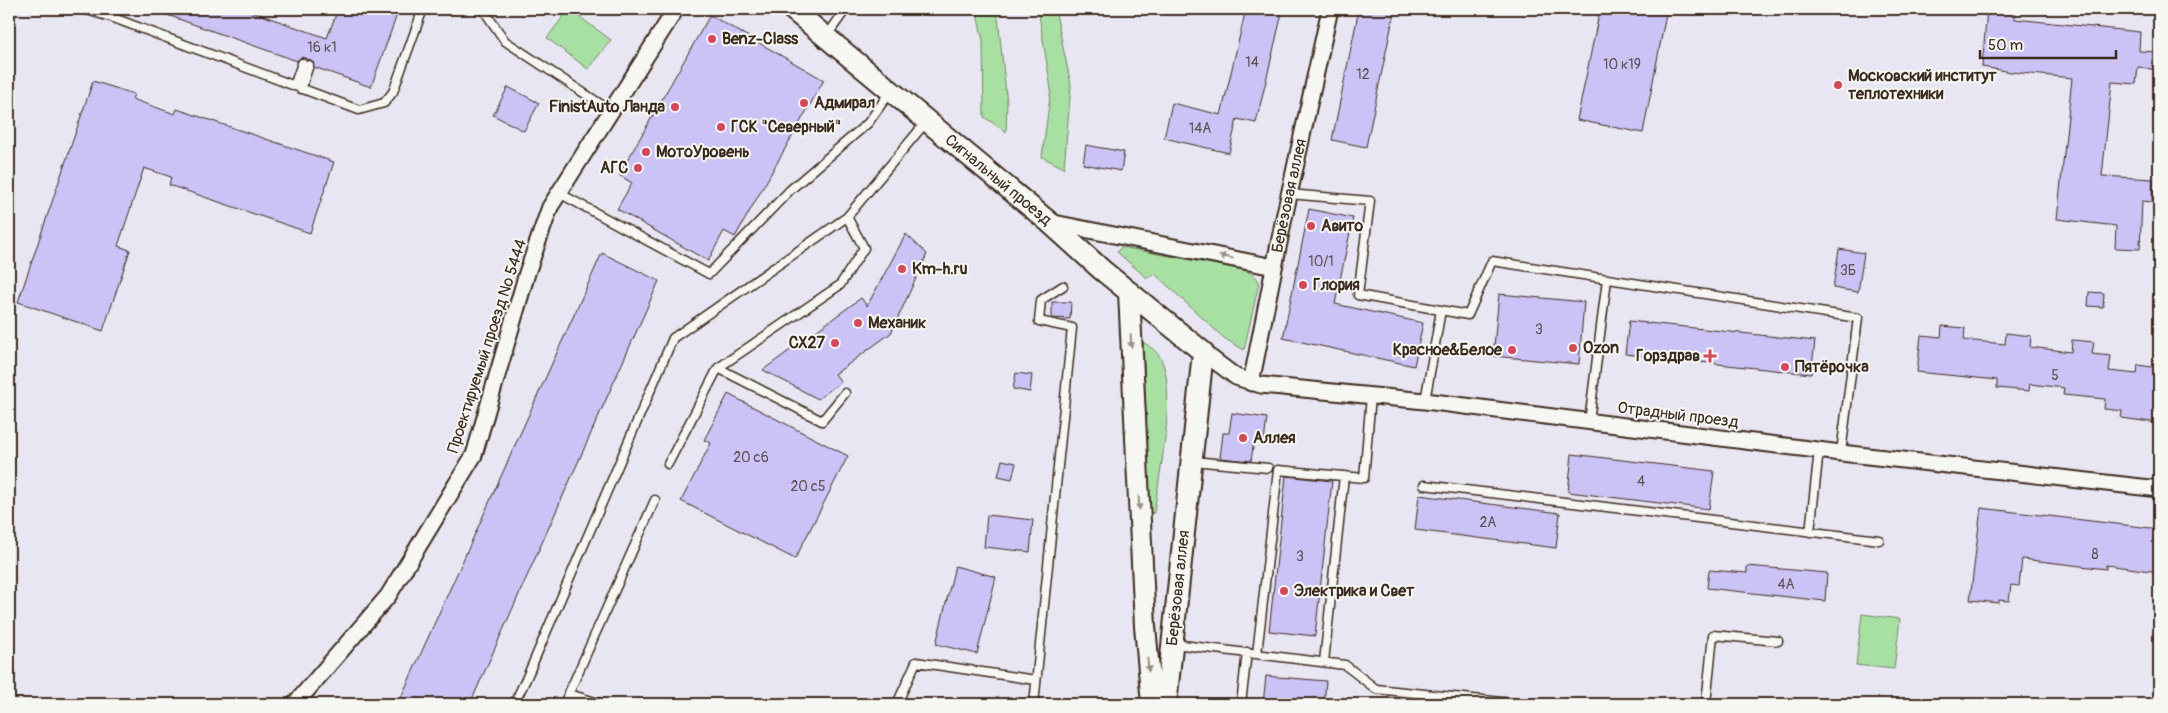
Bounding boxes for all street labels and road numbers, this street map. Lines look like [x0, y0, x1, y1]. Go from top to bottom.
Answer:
street label: Сигнальный проезд [941, 130, 1056, 230]
street label: Берёзовая аллея [1267, 137, 1311, 255]
street label: Проектируемый проезд № 5444 [443, 237, 531, 455]
street label: Отрадный проезд [1616, 398, 1740, 432]
street label: Берёзовая аллея [1162, 529, 1194, 647]

